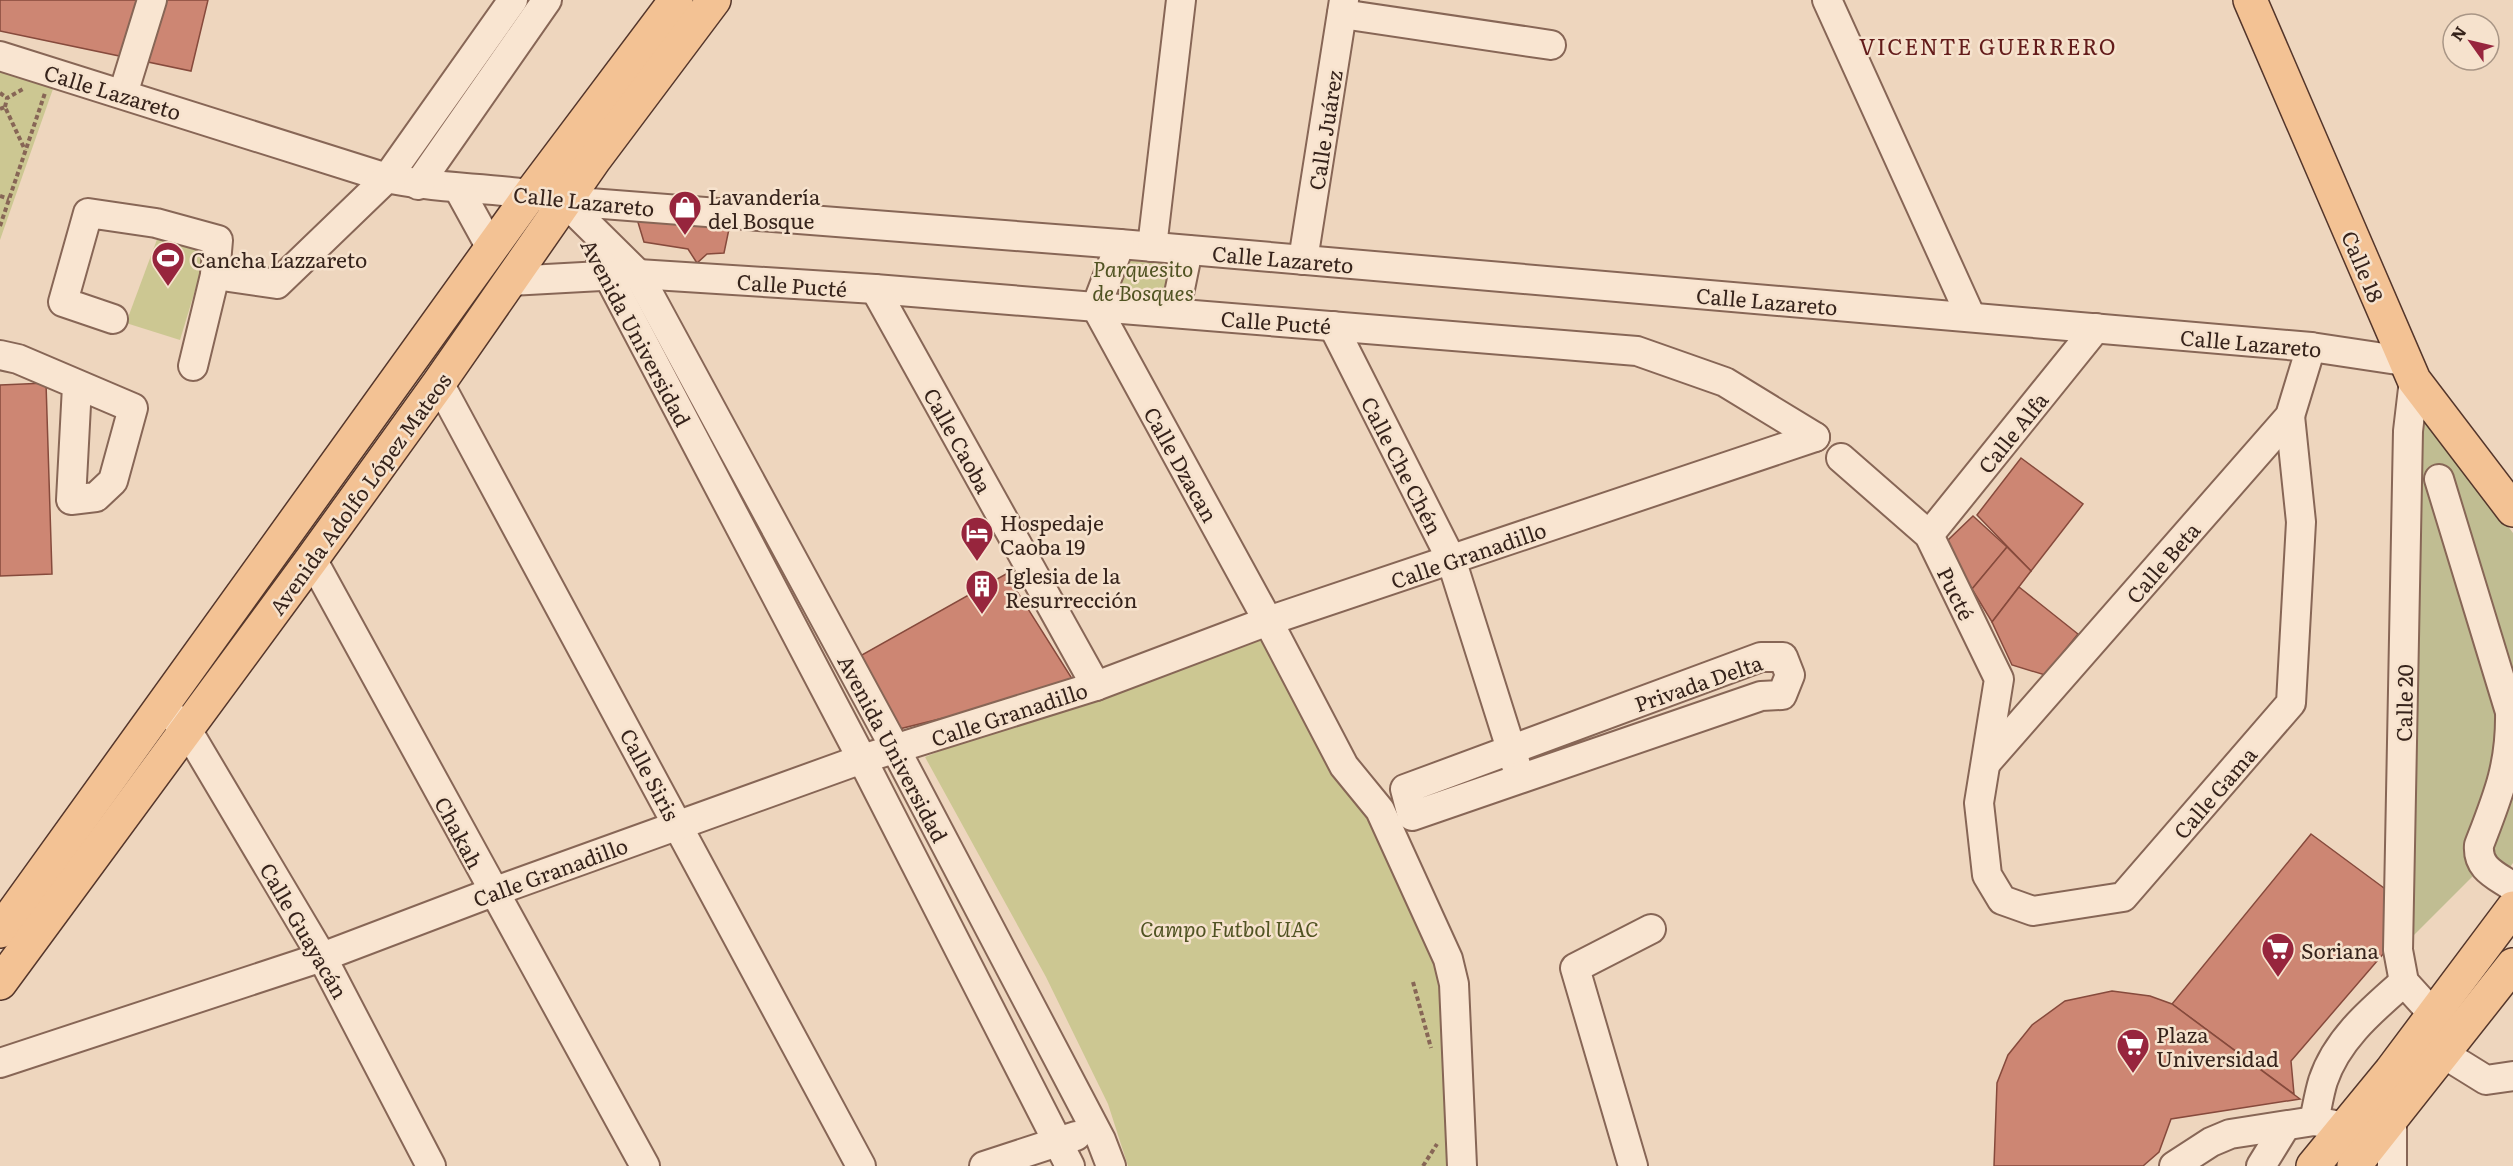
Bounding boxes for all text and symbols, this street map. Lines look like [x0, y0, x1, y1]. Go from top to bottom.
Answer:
north arrow [2441, 12, 2501, 72]
text: N [2444, 21, 2471, 45]
district label: VICENTE GUERRERO [1859, 29, 2117, 62]
street label: Calle Lazareto [41, 55, 185, 127]
street label: Calle Juárez [1299, 68, 1349, 192]
street label: Calle Lazareto [512, 177, 656, 223]
place label: Lavandería del Bosque [708, 180, 821, 235]
shop icon: Lavandería del Bosque [667, 189, 703, 236]
street label: Calle 18 [2335, 225, 2393, 307]
street label: Avenida Universidad [574, 233, 700, 431]
street label: Calle Lazareto [1211, 236, 1355, 280]
sports icon: Cancha Lazzareto [150, 240, 186, 287]
place label: Cancha Lazzareto [191, 243, 367, 274]
park label: Parquesito de Bosques [1092, 252, 1194, 307]
street label: Calle Pucté [736, 265, 848, 303]
street label: Calle Lazareto [1695, 278, 1839, 322]
street label: Calle Pucté [1220, 302, 1332, 340]
street label: Calle Lazareto [2179, 320, 2323, 364]
street label: Avenida Adolfo López Mateos [260, 366, 458, 620]
street label: Calle Caoba [917, 382, 1001, 499]
street label: Calle Alfa [1970, 384, 2055, 479]
street label: Calle Che Chén [1355, 391, 1451, 539]
street label: Calle Dzacan [1137, 401, 1227, 527]
place label: Hospedaje Caoba 19 [1000, 506, 1104, 561]
street label: Calle Granadillo [1386, 513, 1550, 595]
street label: Calle Beta [2118, 514, 2207, 609]
hotel icon: Hospedaje Caoba 19 [959, 515, 995, 562]
place label: Iglesia de la Resurrección [1005, 559, 1137, 614]
street label: Pucté [1931, 561, 1983, 625]
building icon: Iglesia de la Resurrección [964, 568, 1000, 615]
street label: Privada Delta [1630, 645, 1767, 718]
street label: Avenida Universidad [831, 649, 957, 847]
street label: Calle 20 [2387, 664, 2419, 742]
street label: Calle Granadillo [927, 673, 1091, 753]
street label: Calle Siris [614, 722, 688, 826]
street label: Calle Gama [2165, 739, 2263, 845]
street label: Chakah [428, 790, 492, 874]
street label: Calle Granadillo [468, 829, 632, 913]
street label: Calle Guayacán [253, 856, 357, 1004]
park label: Campo Futbol UAC [1140, 912, 1318, 943]
supermarket icon: Soriana [2260, 931, 2296, 978]
place label: Soriana [2301, 934, 2380, 965]
place label: Plaza Universidad [2156, 1018, 2279, 1073]
supermarket icon: Plaza Universidad [2115, 1027, 2151, 1074]

